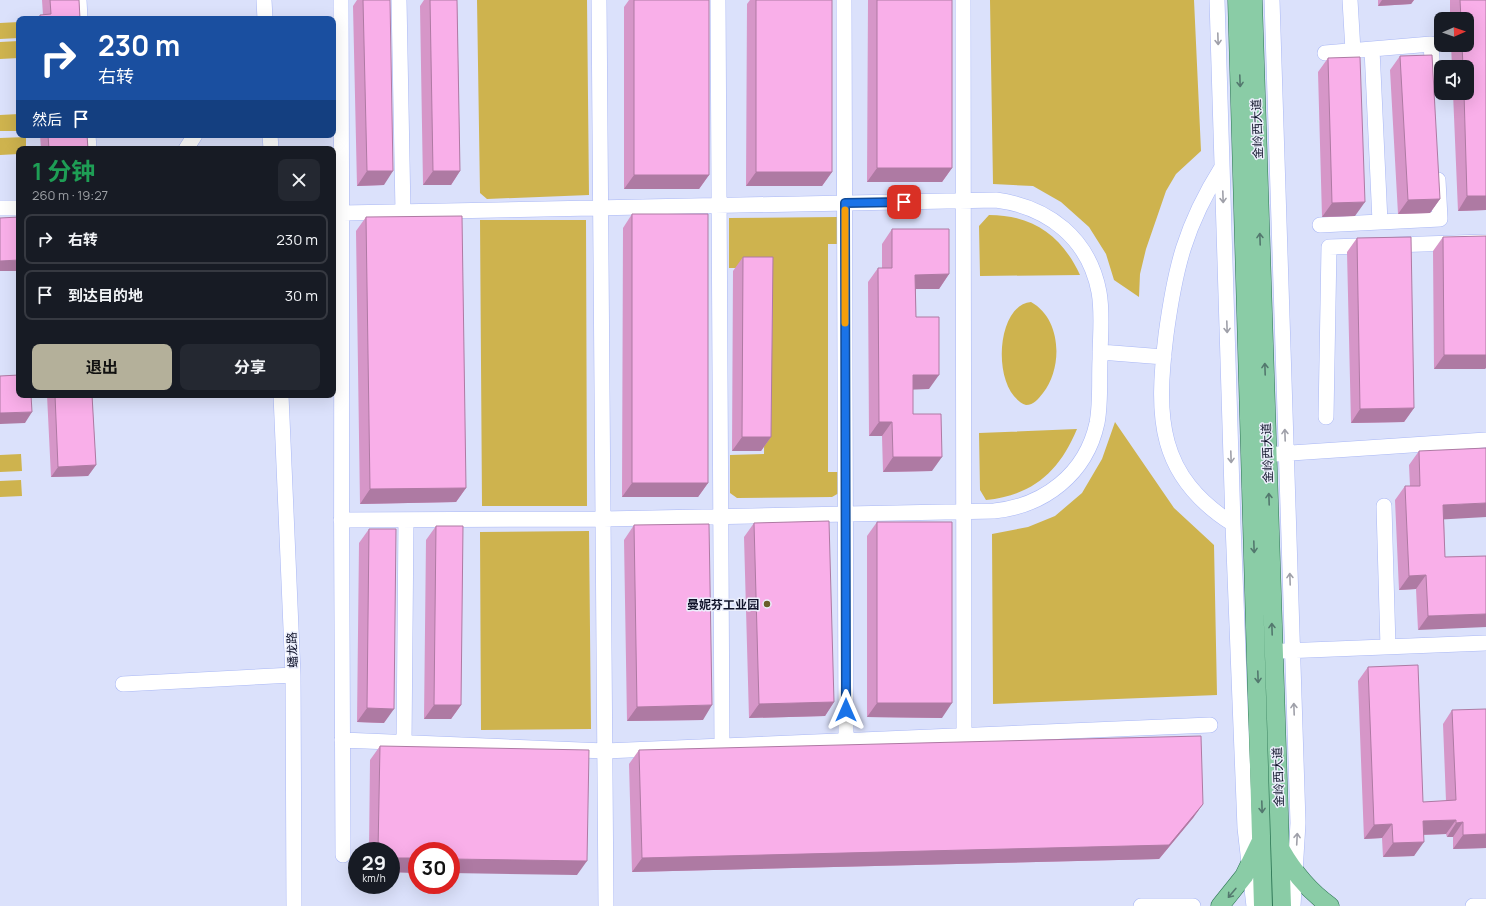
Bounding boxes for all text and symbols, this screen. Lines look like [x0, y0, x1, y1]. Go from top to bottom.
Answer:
north arrow [1434, 12, 1474, 52]
map controls [1434, 12, 1474, 100]
text: 230 m [98, 26, 180, 64]
icon: right [32, 32, 84, 84]
one-way arrow [1215, 32, 1222, 45]
button: sound [1434, 60, 1474, 100]
text: 右转 [98, 64, 134, 88]
one-way arrow [1236, 74, 1243, 87]
street label: 金岭西大道 [1247, 99, 1267, 159]
icon: arrive [70, 108, 92, 130]
text: 然后 [32, 109, 62, 130]
text: 1 分钟 [32, 154, 95, 187]
button: close [278, 159, 320, 201]
pin [887, 185, 921, 219]
text: 260 m · 19:27 [32, 186, 108, 204]
one-way arrow [1219, 190, 1227, 203]
icon: arrive [893, 191, 915, 213]
icon: right [34, 228, 56, 250]
text: 右转 [68, 229, 98, 250]
text: 230 m [276, 229, 318, 250]
one-way arrow [1257, 233, 1264, 246]
icon: arrive [34, 284, 56, 306]
text: 到达目的地 [68, 285, 143, 306]
text: 30 m [285, 285, 318, 306]
one-way arrow [1223, 320, 1231, 333]
button: 退出 [32, 344, 172, 390]
button: 分享 [180, 344, 320, 390]
one-way arrow [1261, 363, 1268, 376]
street label: 金岭西大道 [1257, 423, 1277, 483]
one-way arrow [1282, 429, 1289, 442]
one-way arrow [1227, 450, 1235, 463]
one-way arrow [1265, 493, 1272, 506]
one-way arrow [1250, 540, 1257, 553]
one-way arrow [1286, 573, 1294, 586]
place label: 曼妮芬工业园 [687, 596, 759, 613]
marker: 曼妮芬工业园 [762, 599, 772, 609]
one-way arrow [1269, 623, 1276, 636]
street label: 蟠龙路 [283, 632, 301, 668]
one-way arrow [1254, 670, 1261, 683]
position arrow [825, 689, 867, 731]
one-way arrow [1290, 703, 1298, 716]
street label: 金岭西大道 [1268, 747, 1288, 807]
one-way arrow [1258, 800, 1265, 813]
one-way arrow [1293, 833, 1300, 846]
speed limit sign: 30 [408, 842, 460, 894]
text: 29 [362, 849, 386, 876]
text: km/h [362, 871, 386, 885]
one-way arrow [1227, 888, 1236, 898]

